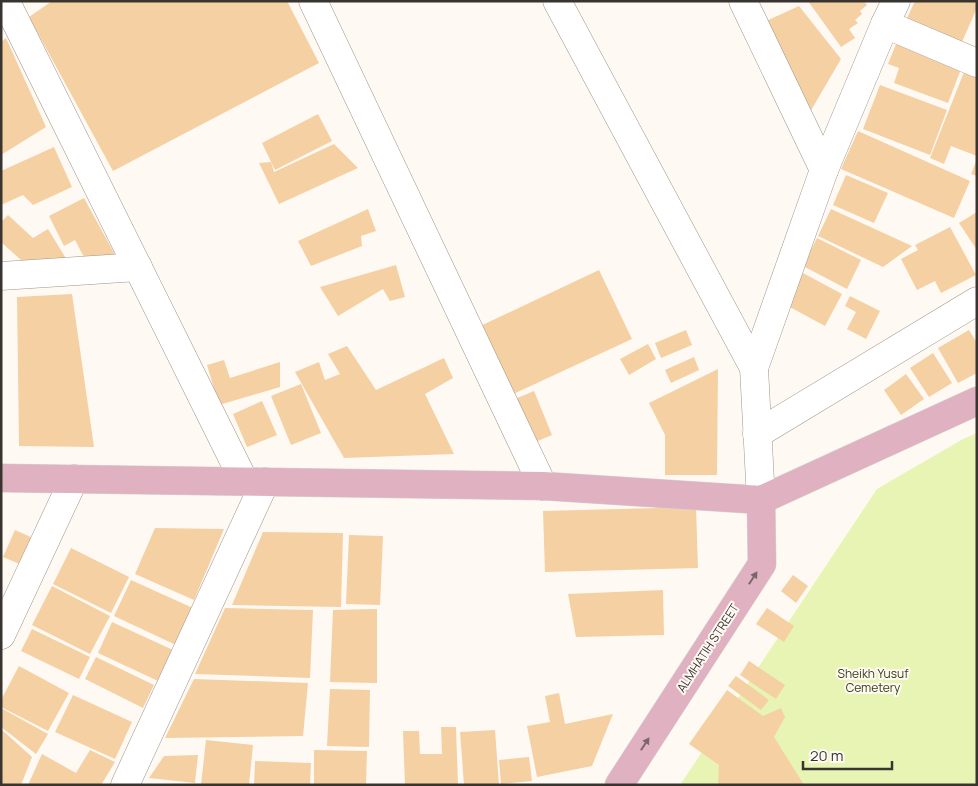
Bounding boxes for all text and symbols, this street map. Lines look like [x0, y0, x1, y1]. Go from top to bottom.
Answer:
one-way arrow [748, 572, 758, 585]
street label: ALMHATIH STREET [673, 599, 743, 695]
park label: Sheikh Yusuf Cemetery [838, 665, 909, 696]
one-way arrow [641, 737, 650, 751]
scale bar [803, 738, 892, 770]
text: 20 m [810, 745, 843, 766]

